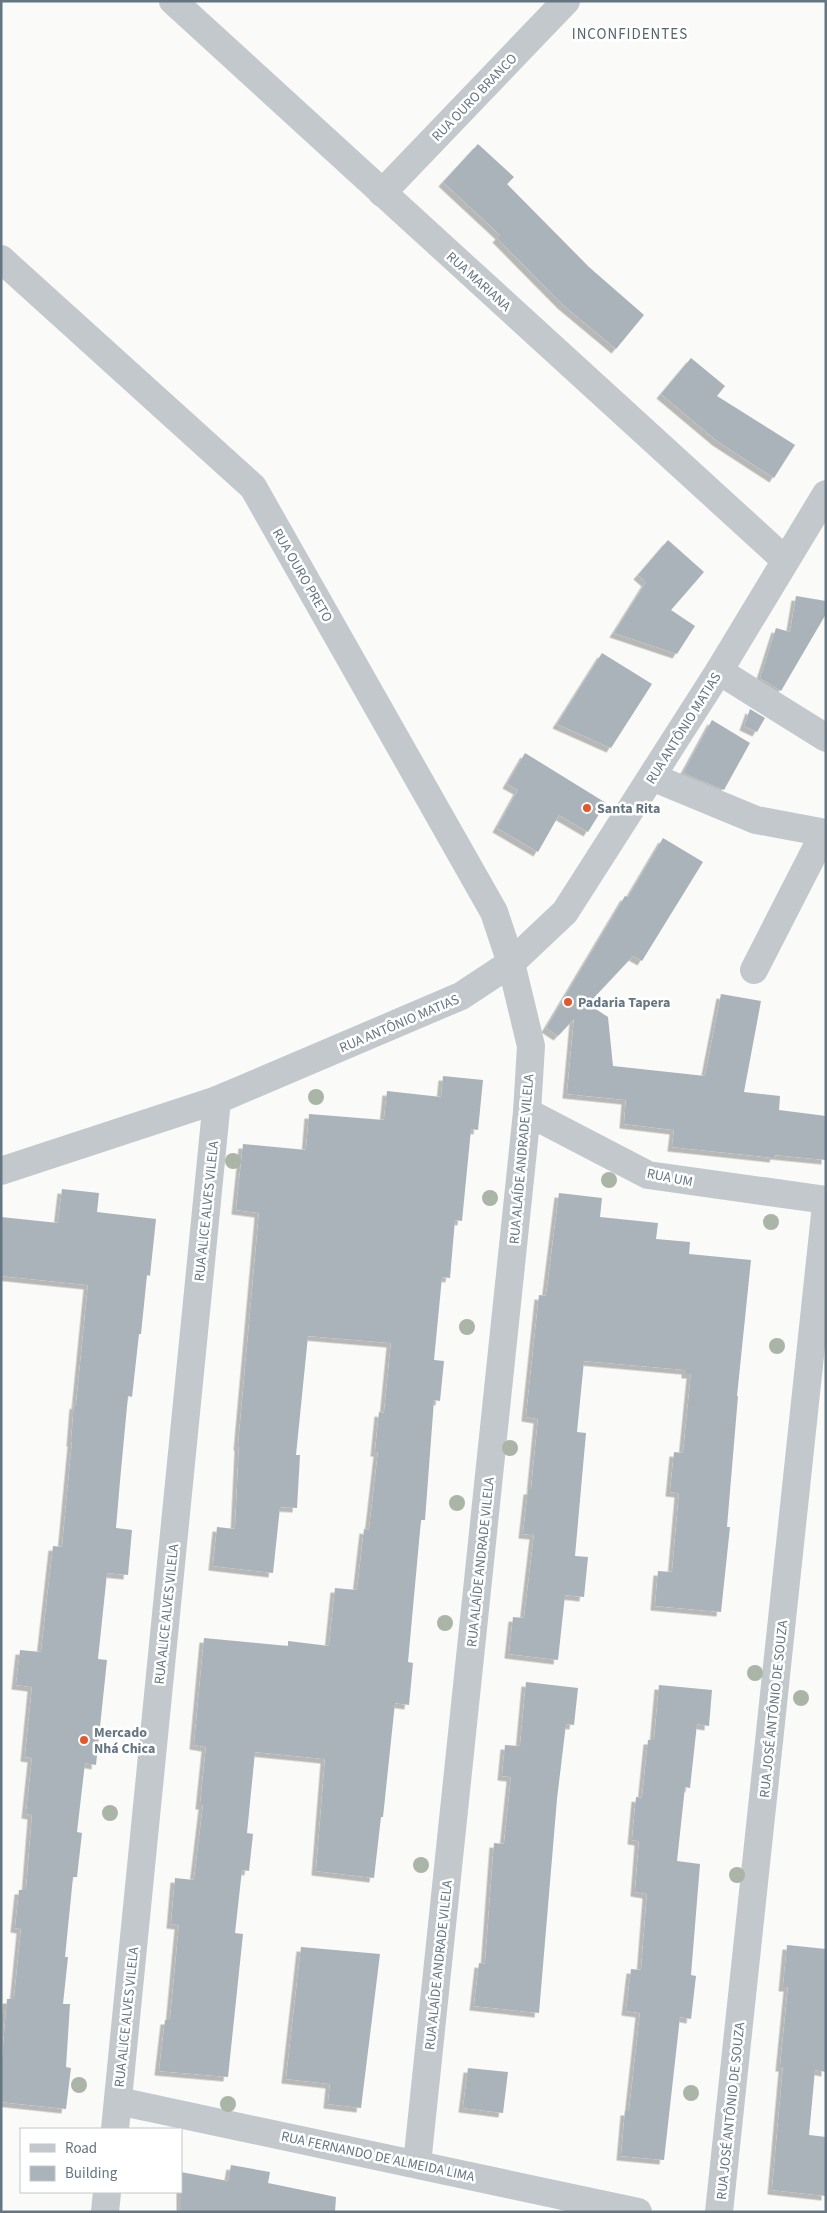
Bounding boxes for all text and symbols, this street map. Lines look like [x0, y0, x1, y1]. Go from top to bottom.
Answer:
district label: INCONFIDENTES [572, 24, 688, 45]
street label: RUA OURO BRANCO [427, 49, 522, 146]
street label: RUA MARIANA [442, 247, 515, 316]
street label: RUA OURO PRETO [267, 525, 337, 626]
street label: RUA ANTÔNIO MATIAS [641, 669, 726, 788]
place label: Santa Rita [597, 799, 660, 819]
marker: Santa Rita [581, 802, 593, 814]
street label: RUA ANTÔNIO MATIAS [336, 990, 462, 1058]
place label: Padaria Tapera [578, 993, 670, 1013]
marker: Padaria Tapera [562, 996, 574, 1008]
street label: RUA ALAÍDE ANDRADE VILELA [505, 1073, 539, 1245]
street label: RUA ALICE ALVES VILELA [190, 1139, 224, 1282]
street label: RUA UM [645, 1164, 694, 1192]
street label: RUA ALAÍDE ANDRADE VILELA [462, 1476, 500, 1648]
street label: RUA ALICE ALVES VILELA [150, 1542, 184, 1685]
street label: RUA JOSÉ ANTÔNIO DE SOUZA [755, 1619, 793, 1799]
place label: Mercado Nhá Chica [94, 1723, 155, 1759]
marker: Mercado Nhá Chica [78, 1734, 90, 1746]
street label: RUA ALAÍDE ANDRADE VILELA [420, 1879, 458, 2051]
street label: RUA ALICE ALVES VILELA [110, 1945, 144, 2088]
street label: RUA JOSÉ ANTÔNIO DE SOUZA [712, 2021, 750, 2201]
street label: RUA FERNANDO DE ALMEIDA LIMA [279, 2127, 477, 2187]
legend [20, 2128, 182, 2193]
text: Road [65, 2138, 97, 2159]
text: Building [65, 2163, 118, 2184]

